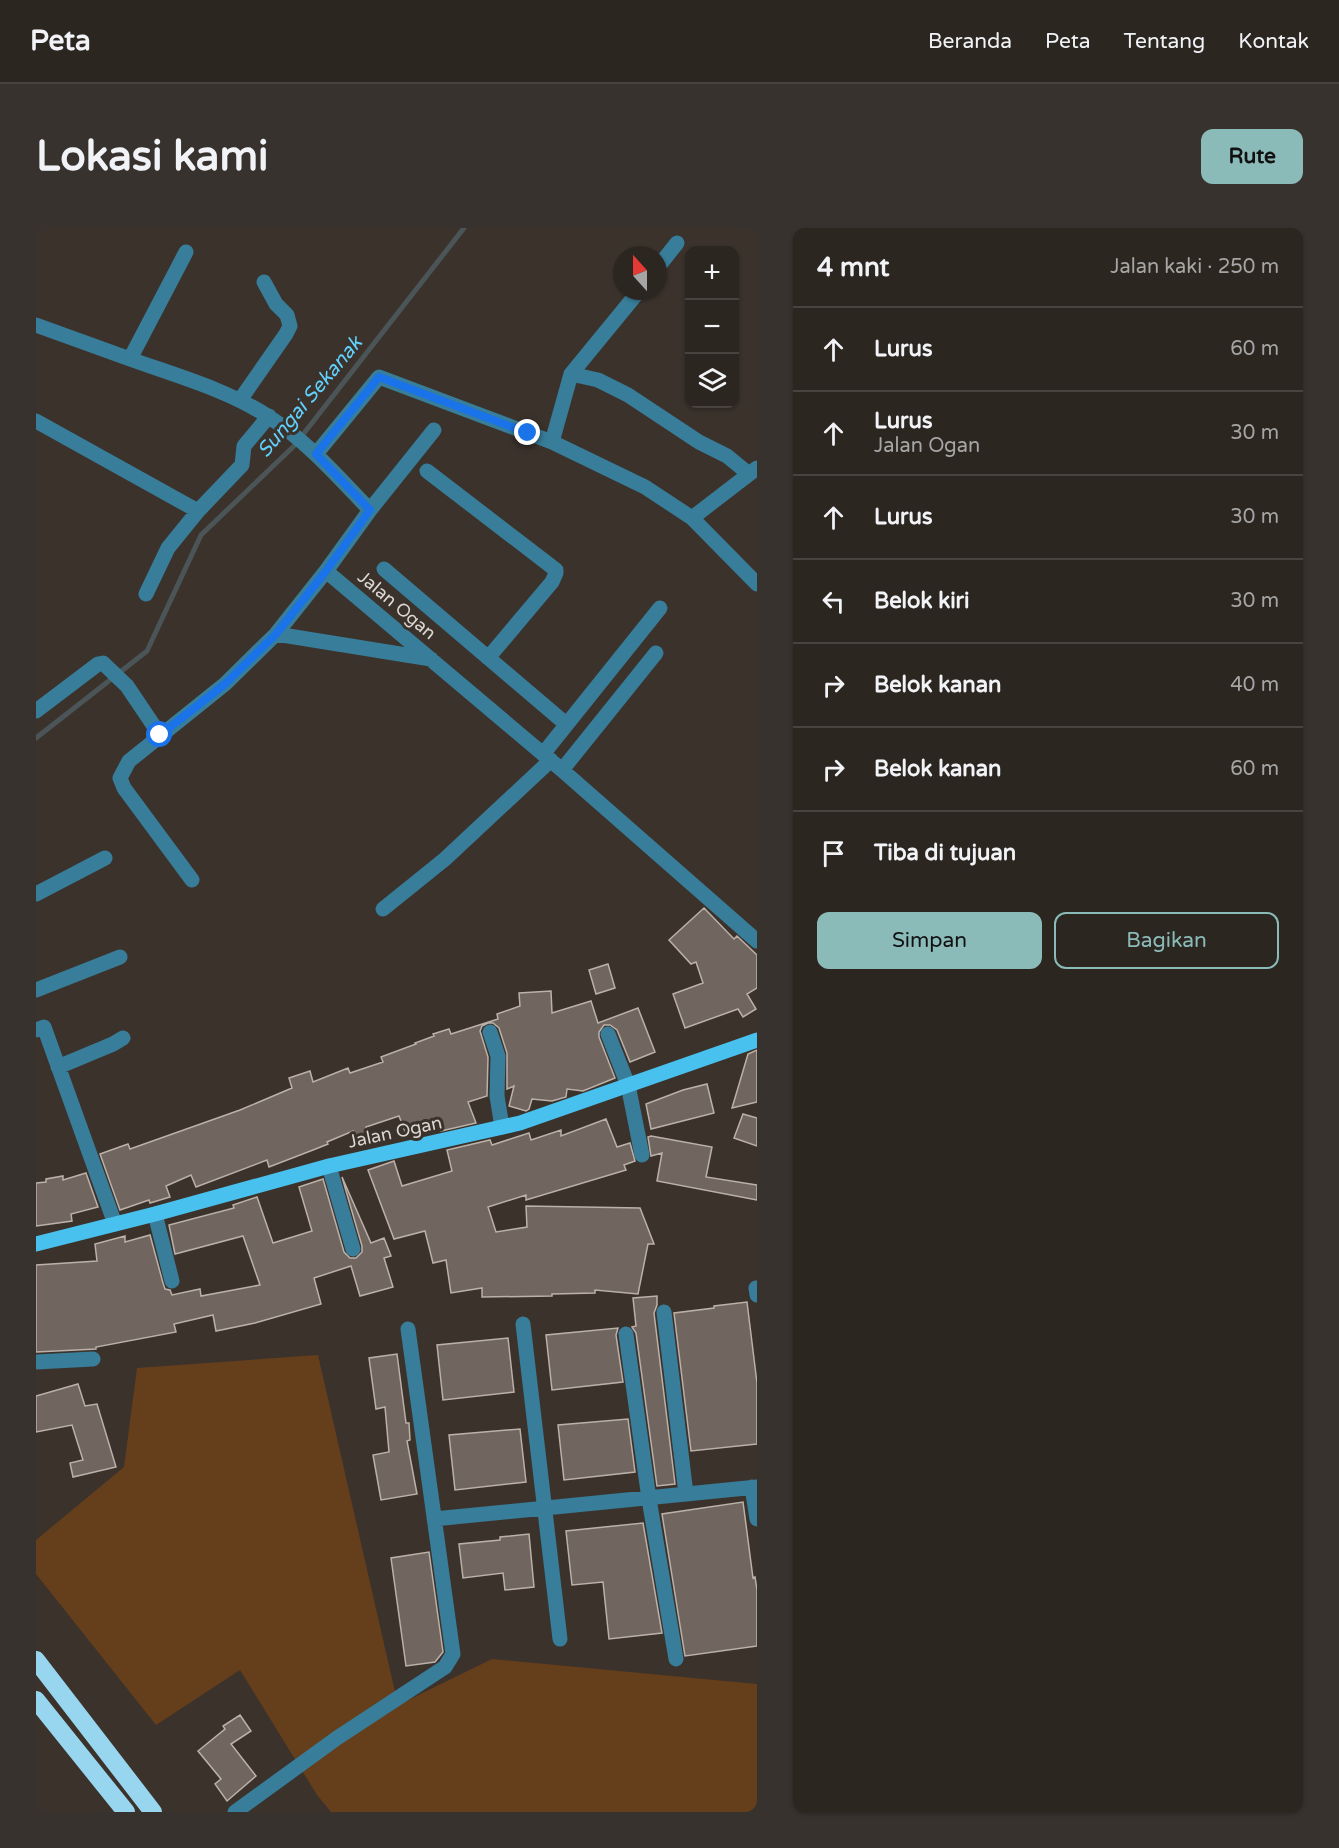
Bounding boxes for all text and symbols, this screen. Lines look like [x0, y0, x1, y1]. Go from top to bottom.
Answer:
text: Peta [30, 24, 91, 58]
text: Beranda [928, 29, 1012, 54]
text: Peta [1045, 29, 1091, 54]
text: Tentang [1124, 29, 1205, 54]
text: Kontak [1238, 29, 1309, 54]
button: Rute [1201, 129, 1303, 184]
text: Lokasi kami [36, 131, 268, 182]
north arrow [613, 246, 667, 300]
map controls [685, 246, 739, 408]
button: + [685, 246, 739, 300]
text: 4 mnt [817, 252, 889, 283]
text: Jalan kaki · 250 m [1110, 255, 1279, 279]
button: − [685, 300, 739, 354]
water label: Sungai Sekanak [252, 330, 369, 462]
icon: ahead [817, 333, 850, 366]
text: Lurus [874, 336, 932, 362]
text: 60 m [1230, 337, 1279, 361]
button: layers [685, 354, 739, 408]
text: Lurus [874, 408, 932, 434]
icon: ahead [817, 417, 850, 450]
route end [514, 419, 540, 445]
text: 30 m [1230, 421, 1279, 445]
text: Jalan Ogan [874, 434, 980, 458]
icon: ahead [817, 501, 850, 534]
text: Lurus [874, 504, 932, 530]
text: 30 m [1230, 505, 1279, 529]
street label: Jalan Ogan [353, 566, 441, 644]
icon: left [817, 585, 850, 618]
text: Belok kiri [874, 588, 970, 614]
text: 30 m [1230, 589, 1279, 613]
icon: right [817, 669, 850, 702]
text: Belok kanan [874, 672, 1001, 698]
text: 40 m [1230, 673, 1279, 697]
route start [146, 721, 172, 747]
icon: right [817, 753, 850, 786]
text: Belok kanan [874, 756, 1001, 782]
text: 60 m [1230, 757, 1279, 781]
icon: arrive [817, 837, 850, 870]
text: Tiba di tujuan [874, 840, 1016, 866]
button: Simpan [817, 912, 1042, 969]
button: Bagikan [1054, 912, 1279, 969]
street label: Jalan Ogan [346, 1111, 444, 1153]

